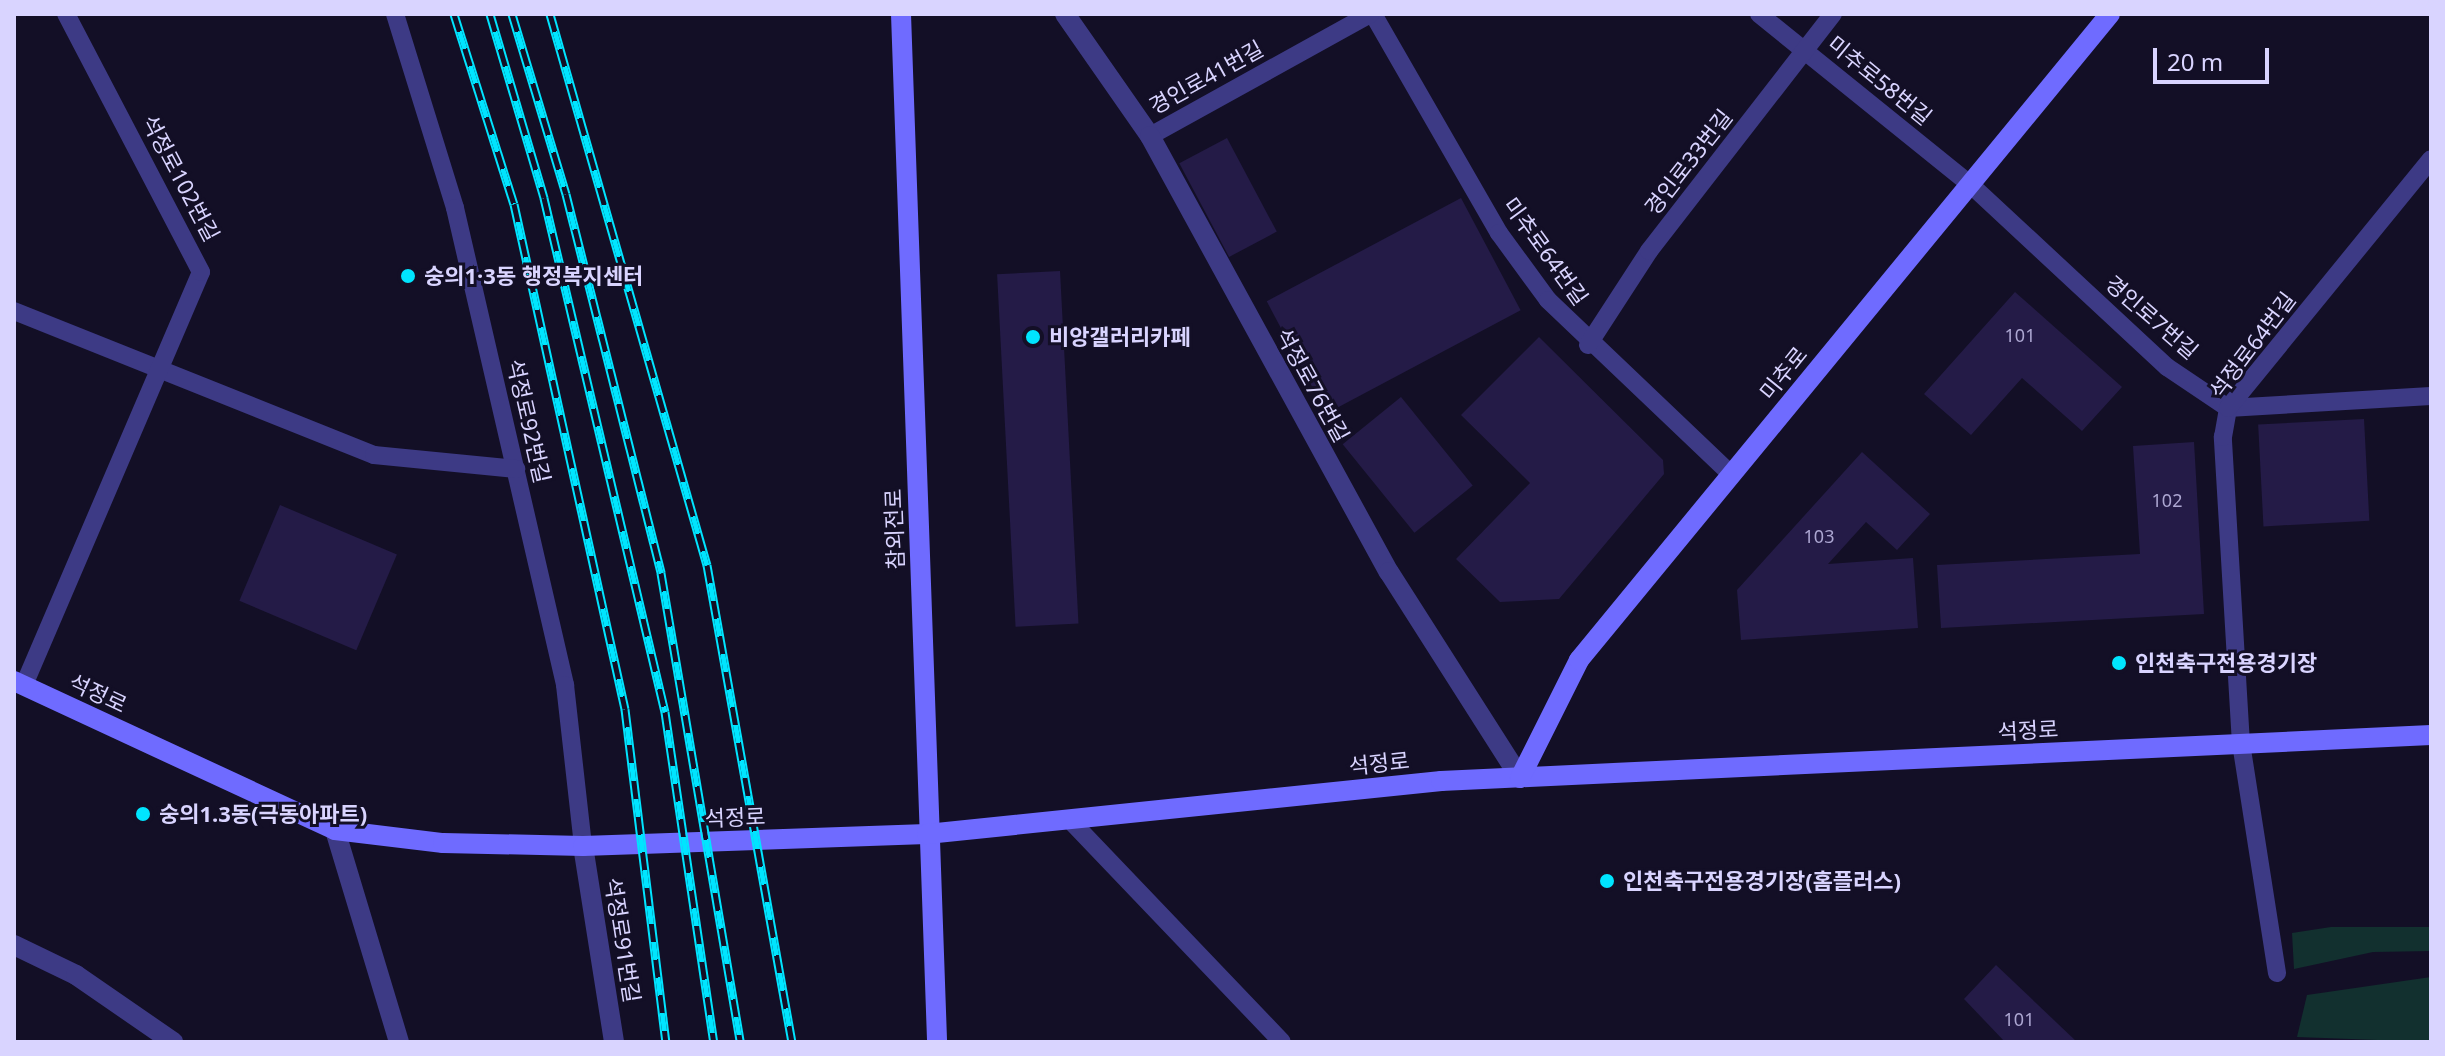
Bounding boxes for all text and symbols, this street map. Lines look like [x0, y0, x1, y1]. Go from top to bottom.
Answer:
street label: 미추로58번길 [1823, 30, 1937, 130]
scale bar [2157, 32, 2273, 82]
street label: 경인로41번길 [1144, 35, 1268, 119]
text: 20 m [2167, 45, 2223, 78]
street label: 경인로33번길 [1639, 104, 1737, 220]
street label: 석정로102번길 [137, 110, 225, 246]
street label: 미추로64번길 [1498, 192, 1594, 310]
place label: 숭의1·3동 행정복지센터 [424, 263, 643, 289]
marker: 숭의1·3동 행정복지센터 [399, 267, 417, 285]
street label: 경인로7번길 [2100, 270, 2204, 364]
street label: 석정로64번길 [2203, 287, 2301, 403]
street label: 석정로76번길 [1271, 323, 1355, 447]
place label: 비앙갤러리카페 [1049, 324, 1191, 350]
house number: 101 [2005, 324, 2035, 346]
marker: 비앙갤러리카페 [1024, 328, 1042, 346]
street label: 미추로 [1754, 341, 1812, 405]
street label: 석정로92번길 [502, 356, 556, 486]
street label: 참외전로 [879, 488, 909, 570]
house number: 102 [2152, 489, 2182, 511]
house number: 103 [1804, 525, 1834, 547]
place label: 인천축구전용경기장 [2135, 650, 2317, 676]
marker: 인천축구전용경기장 [2110, 654, 2128, 672]
street label: 석정로 [65, 668, 131, 718]
street label: 석정로 [1997, 715, 2059, 745]
street label: 석정로 [1347, 747, 1411, 779]
place label: 숭의1.3동(극동아파트) [159, 801, 367, 827]
street label: 석정로 [704, 803, 766, 831]
marker: 숭의1.3동(극동아파트) [134, 805, 152, 823]
place label: 인천축구전용경기장(홈플러스) [1623, 868, 1901, 894]
marker: 인천축구전용경기장(홈플러스) [1598, 872, 1616, 890]
street label: 석정로91번길 [600, 876, 646, 1004]
house number: 101 [2004, 1008, 2034, 1030]

